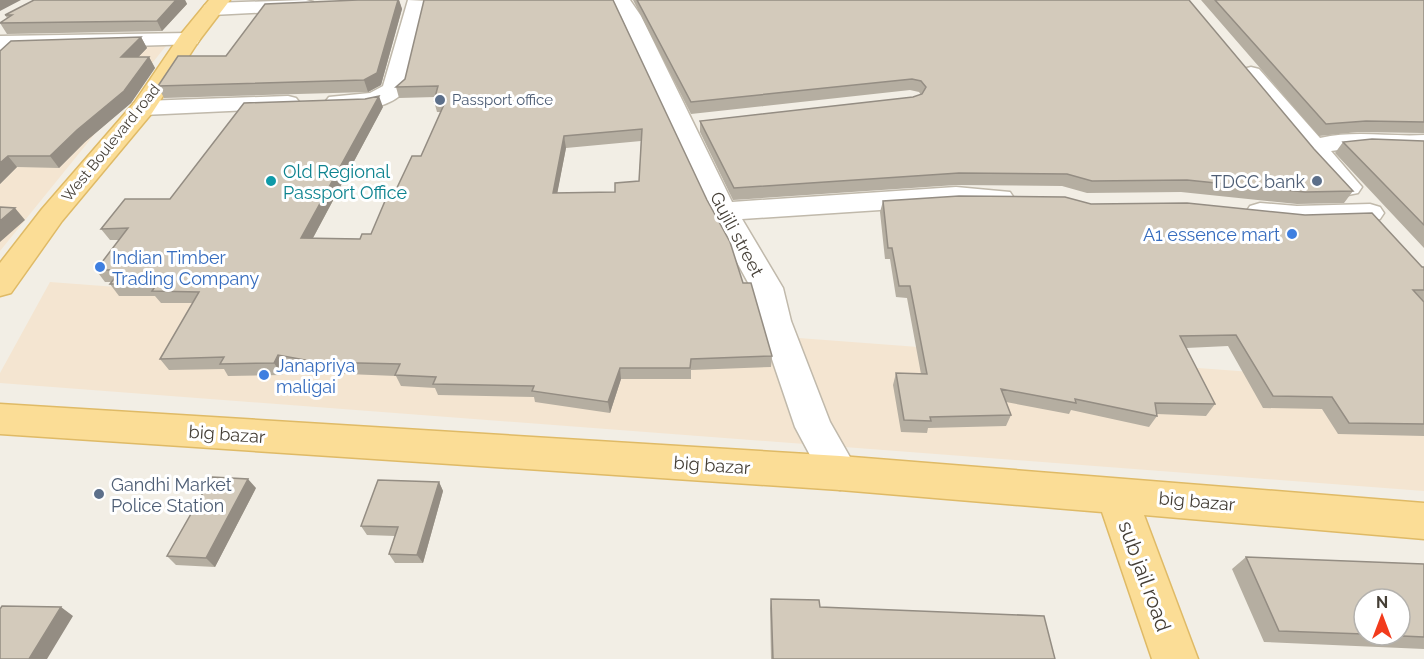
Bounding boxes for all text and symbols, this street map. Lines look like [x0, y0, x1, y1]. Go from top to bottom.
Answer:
street label: West Boulevard road [58, 81, 164, 205]
place label: Passport office [452, 91, 553, 109]
marker: Passport office [433, 93, 447, 107]
place label: Old Regional Passport Office [283, 161, 408, 203]
place label: TDCC bank [1211, 171, 1305, 192]
marker: Old Regional Passport Office [264, 174, 278, 188]
marker: TDCC bank [1310, 174, 1324, 188]
street label: Gujili street [706, 188, 768, 280]
place label: A1 essence mart [1143, 224, 1280, 245]
marker: A1 essence mart [1285, 227, 1299, 241]
place label: Indian Timber Trading Company [112, 247, 260, 289]
marker: Indian Timber Trading Company [93, 260, 107, 274]
place label: Janapriya maligai [276, 355, 355, 397]
marker: Janapriya maligai [257, 368, 271, 382]
street label: big bazar [188, 421, 267, 447]
street label: big bazar [673, 452, 752, 478]
place label: Gandhi Market Police Station [111, 474, 232, 516]
marker: Gandhi Market Police Station [92, 487, 106, 501]
street label: big bazar [1158, 487, 1237, 515]
street label: sub jail road [1113, 517, 1177, 635]
north arrow [1352, 587, 1412, 647]
text: N [1376, 593, 1388, 612]

